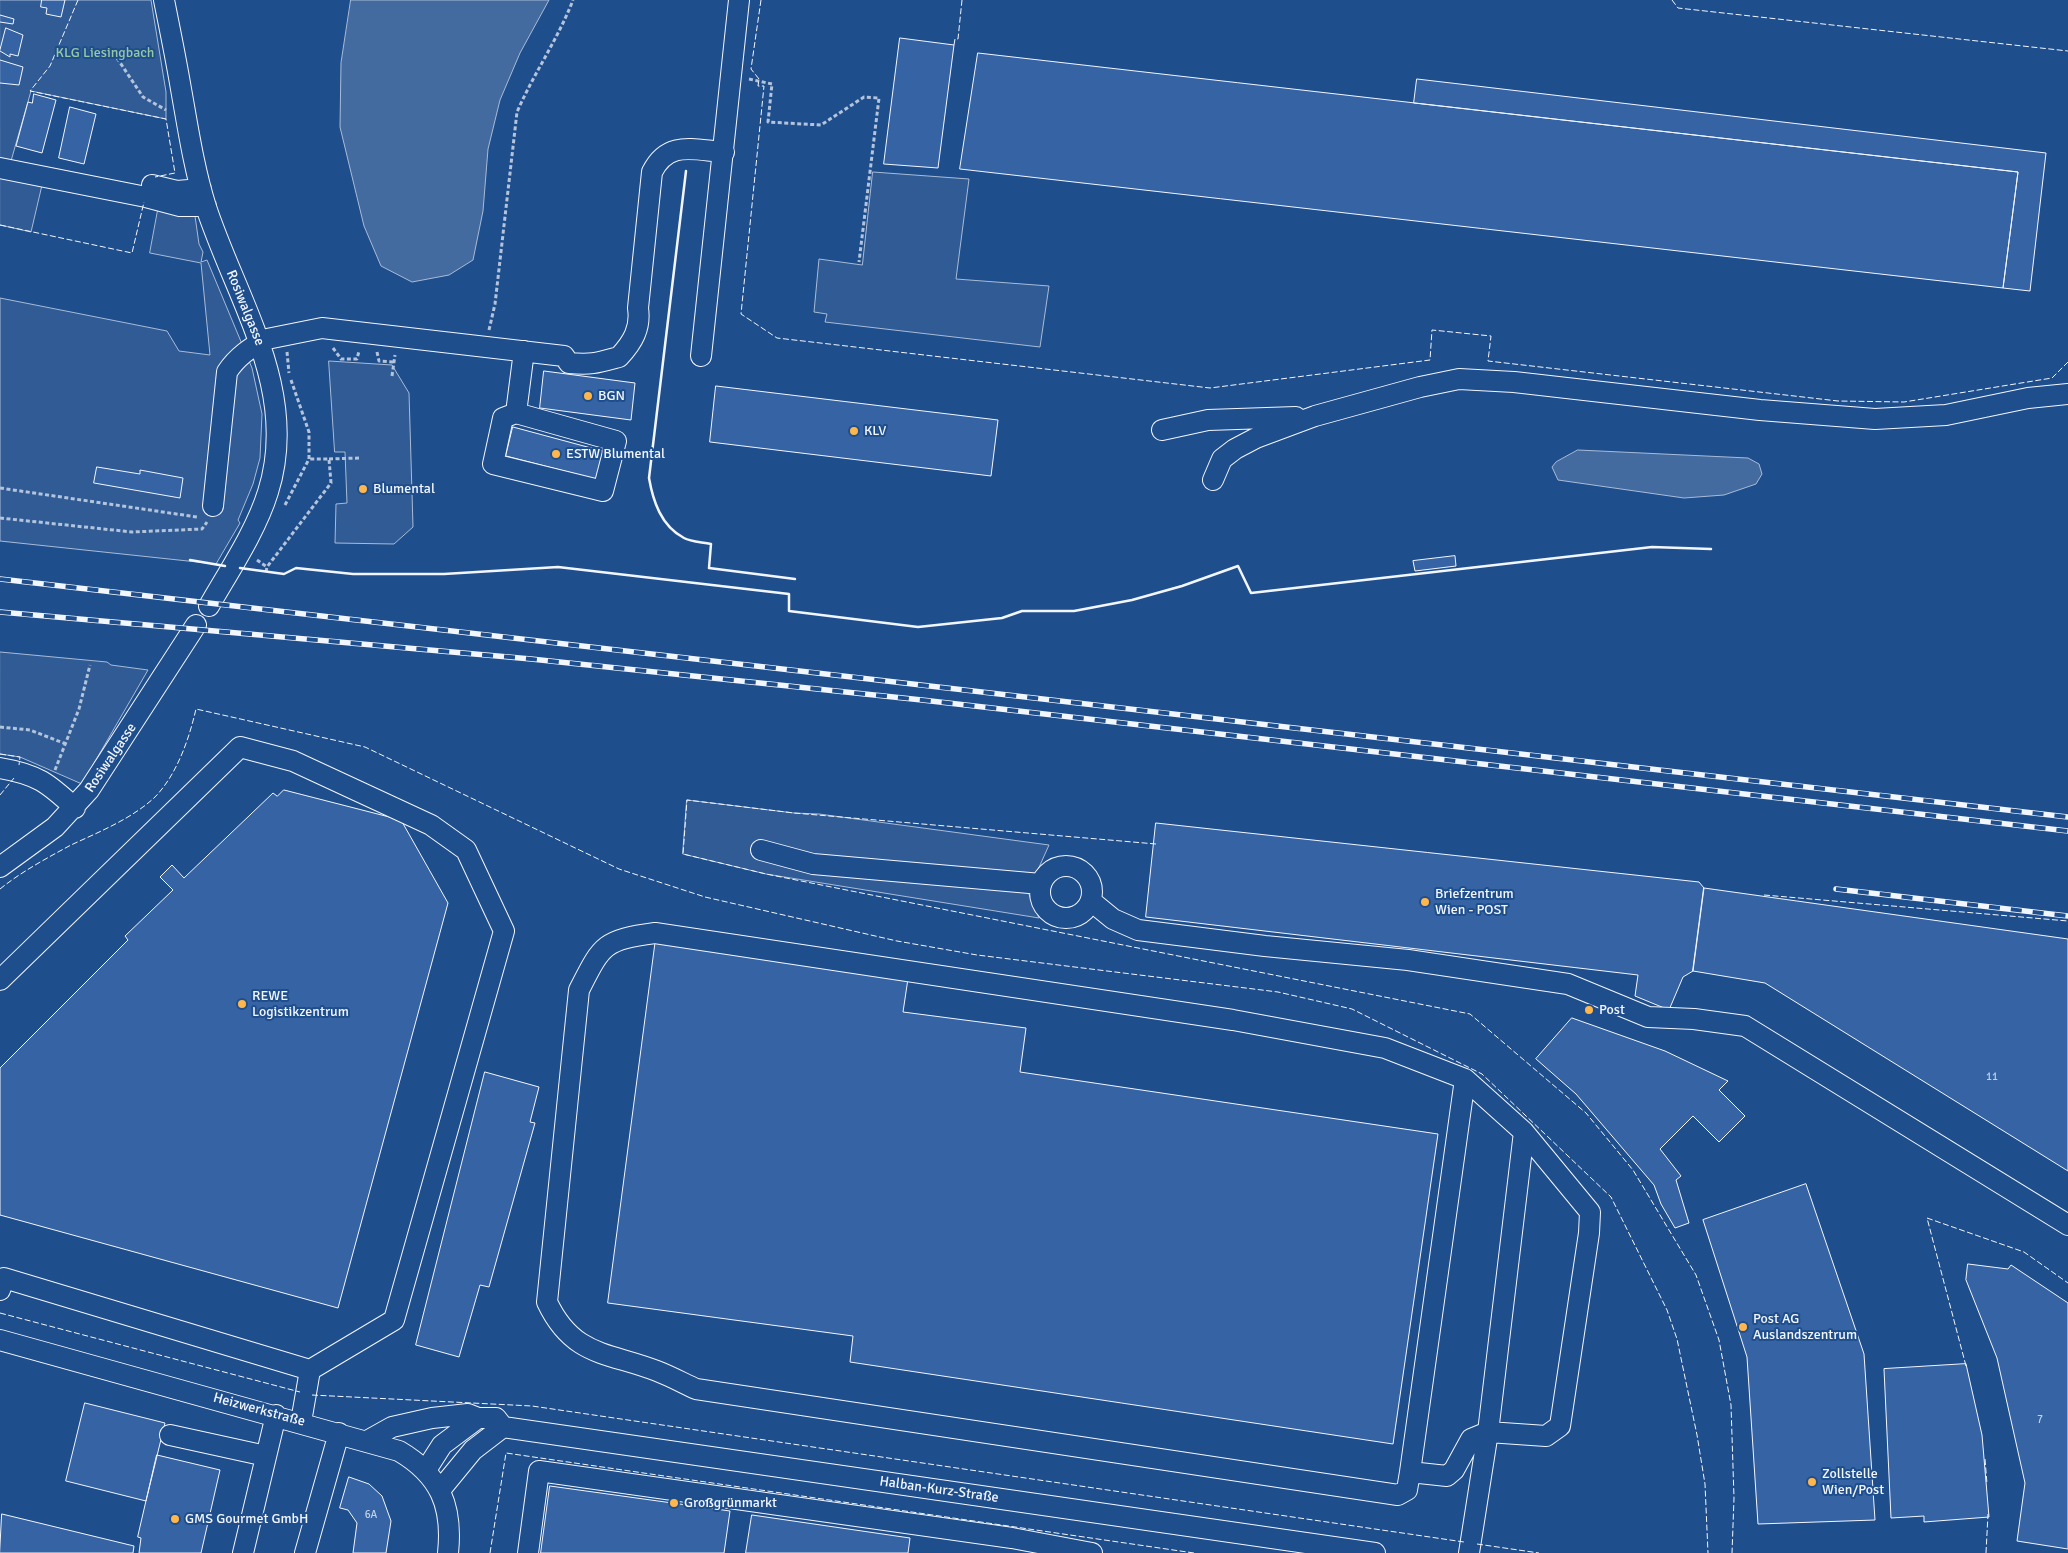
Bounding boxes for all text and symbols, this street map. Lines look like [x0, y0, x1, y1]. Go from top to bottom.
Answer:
park label: KLG Liesingbach [56, 45, 154, 61]
street label: Rosiwalgasse [222, 268, 268, 348]
place label: BGN [598, 388, 625, 404]
marker: BGN [582, 390, 594, 402]
place label: KLV [864, 423, 886, 439]
marker: KLV [848, 425, 860, 437]
place label: ESTW Blumental [566, 446, 665, 462]
marker: ESTW Blumental [550, 448, 562, 460]
place label: Blumental [373, 481, 435, 497]
marker: Blumental [357, 483, 369, 495]
street label: Rosiwalgasse [82, 720, 140, 796]
place label: Briefzentrum Wien - POST [1435, 886, 1514, 919]
marker: Briefzentrum Wien - POST [1419, 896, 1431, 908]
place label: REWE Logistikzentrum [252, 988, 349, 1020]
marker: REWE Logistikzentrum [236, 998, 248, 1010]
place label: Post [1599, 1002, 1625, 1018]
marker: Post [1583, 1004, 1595, 1016]
house number: 11 [1986, 1070, 1998, 1084]
place label: Post AG Auslandszentrum [1753, 1311, 1857, 1344]
marker: Post AG Auslandszentrum [1737, 1321, 1749, 1333]
street label: Heizwerkstraße [211, 1390, 307, 1430]
house number: 7 [2037, 1413, 2043, 1427]
place label: Zollstelle Wien/Post [1822, 1466, 1884, 1498]
street label: Halban-Kurz-Straße [878, 1473, 1000, 1507]
marker: Zollstelle Wien/Post [1806, 1476, 1818, 1488]
place label: Großgrünmarkt [684, 1495, 777, 1511]
marker: Großgrünmarkt [668, 1497, 680, 1509]
house number: 6A [365, 1508, 377, 1522]
place label: GMS Gourmet GmbH [185, 1511, 308, 1527]
marker: GMS Gourmet GmbH [169, 1513, 181, 1525]

